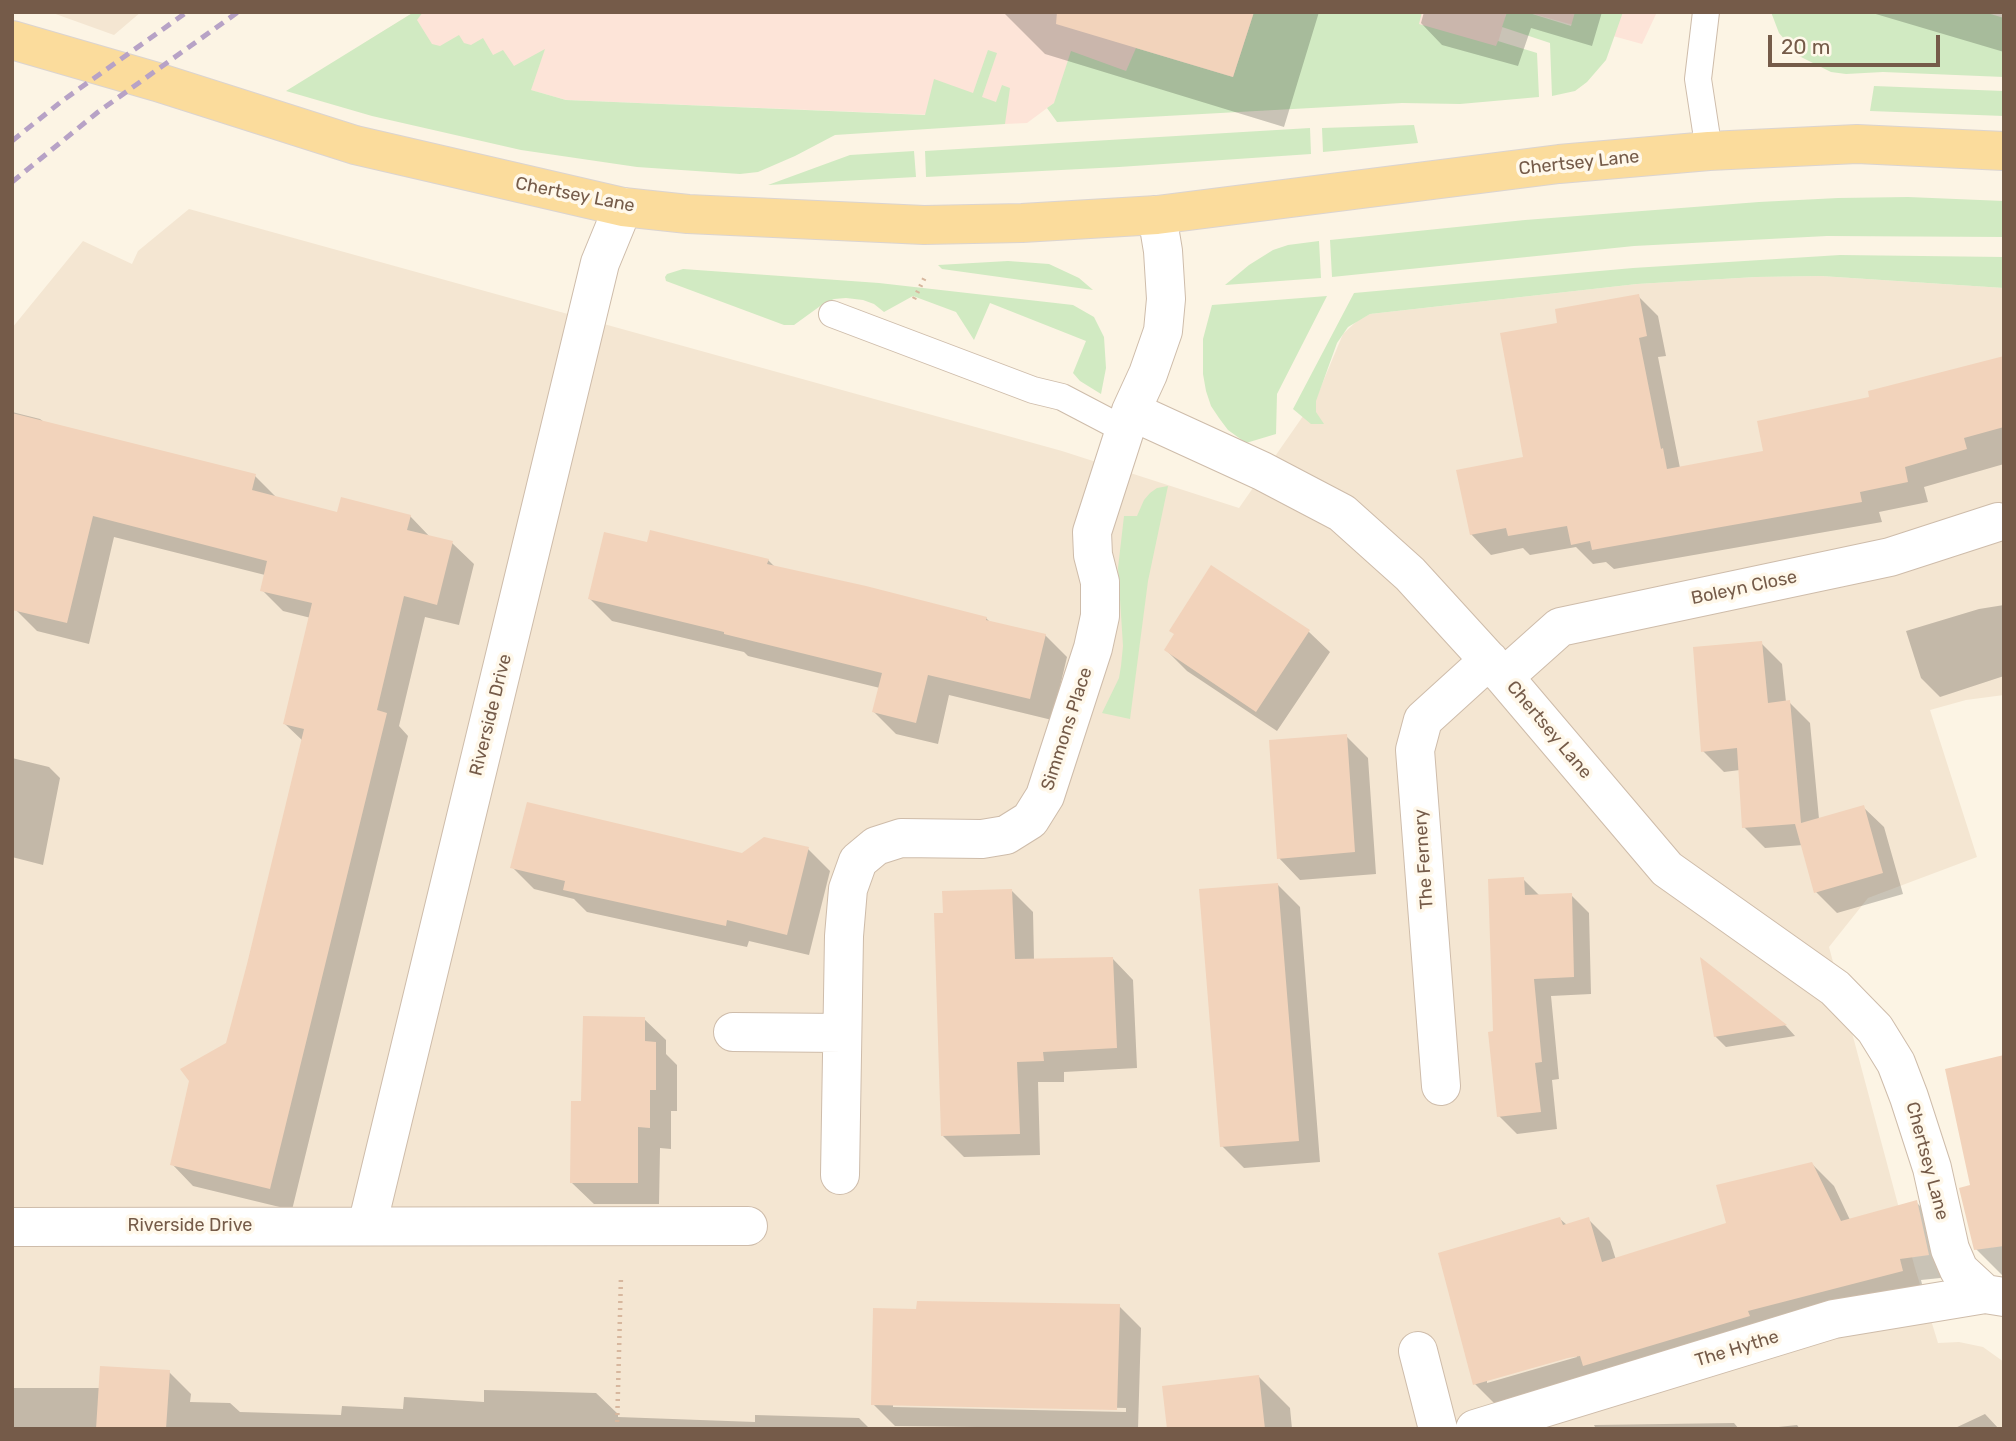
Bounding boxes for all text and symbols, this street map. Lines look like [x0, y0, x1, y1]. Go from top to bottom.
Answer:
scale bar [1771, 21, 1942, 65]
text: 20 m [1781, 34, 1830, 59]
street label: Chertsey Lane [1518, 146, 1640, 180]
street label: Chertsey Lane [513, 173, 637, 217]
street label: Boleyn Close [1689, 566, 1799, 610]
street label: Riverside Drive [465, 652, 517, 778]
street label: Simmons Place [1037, 665, 1097, 793]
street label: Chertsey Lane [1502, 677, 1596, 783]
street label: The Fernery [1410, 808, 1438, 910]
street label: Chertsey Lane [1901, 1100, 1953, 1222]
street label: Riverside Drive [128, 1215, 252, 1237]
street label: The Hythe [1693, 1326, 1781, 1372]

